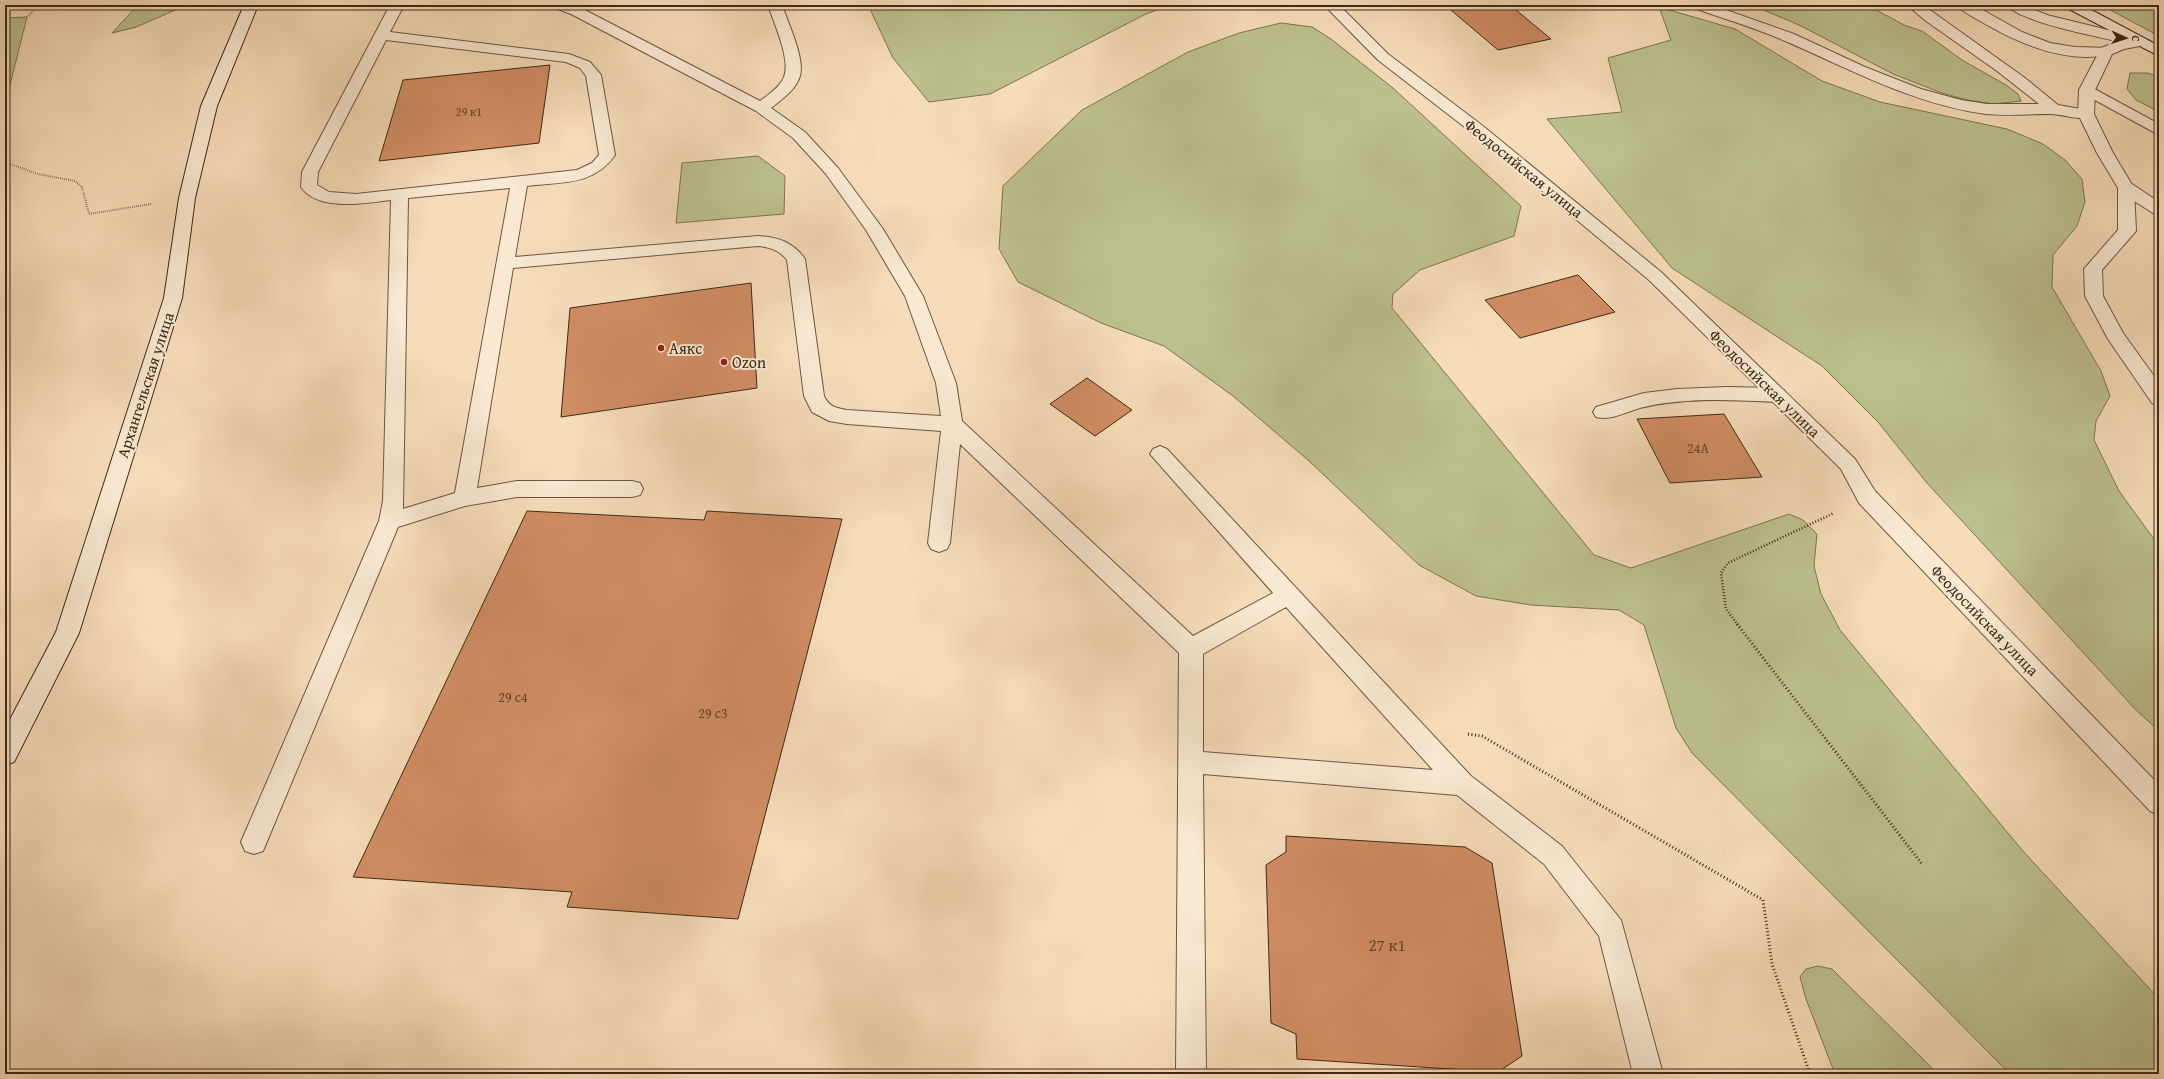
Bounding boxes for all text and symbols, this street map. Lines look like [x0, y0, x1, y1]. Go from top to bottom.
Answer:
north arrow [2106, 18, 2146, 58]
text: С [2128, 35, 2144, 42]
house number: 29 к1 [456, 103, 482, 120]
street label: Феодосийская улица [1459, 112, 1589, 224]
street label: Архангельская улица [110, 309, 180, 461]
street label: Феодосийская улица [1704, 323, 1826, 443]
place label: Аякс [669, 336, 702, 360]
marker: Аякс [656, 343, 666, 353]
place label: Ozon [732, 350, 766, 374]
marker: Ozon [719, 357, 729, 367]
house number: 24А [1687, 438, 1709, 458]
street label: Феодосийская улица [1925, 559, 2045, 681]
house number: 29 с4 [498, 687, 528, 707]
house number: 29 с3 [698, 703, 728, 723]
house number: 27 к1 [1368, 932, 1406, 957]

